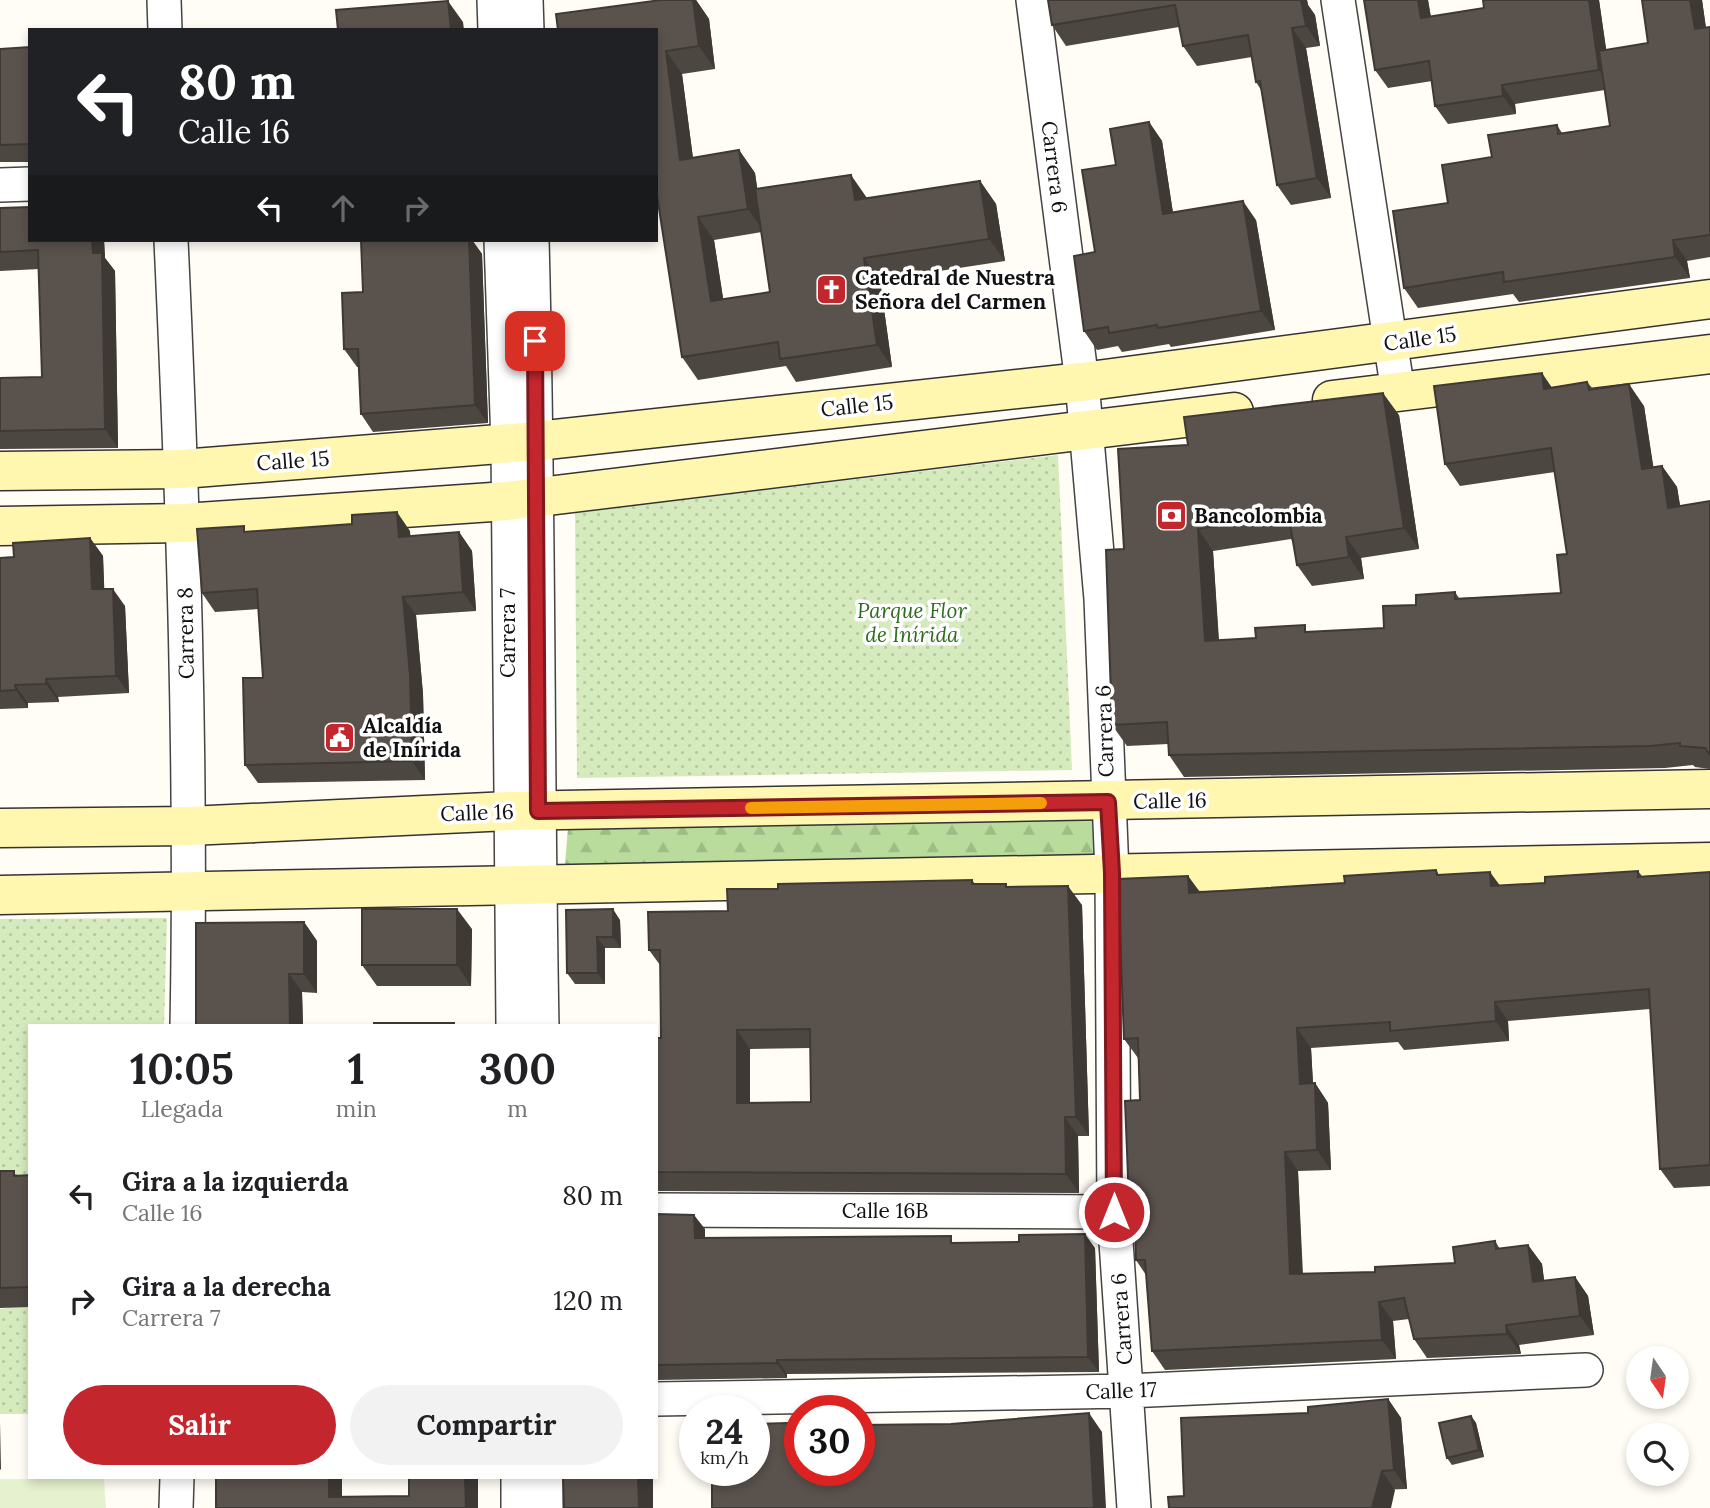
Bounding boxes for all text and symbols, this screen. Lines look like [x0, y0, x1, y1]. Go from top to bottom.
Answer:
text: 80 m [178, 50, 295, 112]
icon: left [63, 56, 154, 147]
text: Calle 16 [178, 111, 290, 152]
street label: Carrera 6 [1035, 119, 1074, 214]
icon: left [251, 189, 289, 227]
icon: ahead [324, 189, 362, 227]
icon: right [397, 189, 435, 227]
place label: Catedral de Nuestra Señora del Carmen [855, 264, 1055, 315]
church icon: Catedral de Nuestra Señora del Carmen [815, 273, 849, 307]
pin [505, 311, 565, 371]
street label: Calle 15 [1382, 320, 1458, 357]
icon: arrive [516, 322, 554, 360]
street label: Calle 15 [819, 388, 895, 423]
street label: Calle 15 [256, 444, 330, 477]
bank icon: Bancolombia [1154, 499, 1188, 533]
place label: Bancolombia [1194, 502, 1323, 529]
street label: Carrera 8 [171, 587, 200, 679]
street label: Carrera 7 [494, 588, 521, 678]
park label: Parque Flor de Inírida [857, 597, 967, 648]
street label: Carrera 6 [1089, 684, 1120, 778]
place label: Alcaldía de Inírida [363, 712, 461, 763]
public building icon: Alcaldía de Inírida [323, 721, 357, 755]
street label: Calle 16 [1133, 786, 1207, 815]
street label: Calle 16 [440, 798, 514, 827]
text: 10:05 [130, 1042, 234, 1096]
text: 1 [348, 1042, 365, 1096]
text: 300 [479, 1042, 556, 1096]
text: Llegada [141, 1094, 223, 1123]
text: min [336, 1094, 377, 1123]
text: m [507, 1094, 528, 1123]
text: Gira a la izquierda [122, 1165, 349, 1198]
position arrow [1077, 1175, 1151, 1249]
icon: left [63, 1177, 101, 1215]
text: 80 m [562, 1179, 623, 1212]
street label: Calle 16B [842, 1197, 928, 1224]
text: Calle 16 [122, 1198, 203, 1227]
text: Gira a la derecha [122, 1270, 331, 1303]
street label: Carrera 6 [1105, 1272, 1138, 1366]
icon: right [63, 1282, 101, 1320]
text: 120 m [553, 1284, 623, 1317]
text: Carrera 7 [122, 1303, 221, 1332]
north arrow [1626, 1346, 1689, 1409]
map controls [1626, 1346, 1689, 1486]
street label: Calle 17 [1085, 1376, 1157, 1405]
button: Salir [63, 1385, 336, 1465]
button: Compartir [350, 1385, 623, 1465]
speed limit sign: 30 [784, 1395, 875, 1486]
text: 24 [706, 1409, 743, 1454]
button: search [1626, 1423, 1689, 1486]
text: km/h [700, 1446, 749, 1469]

